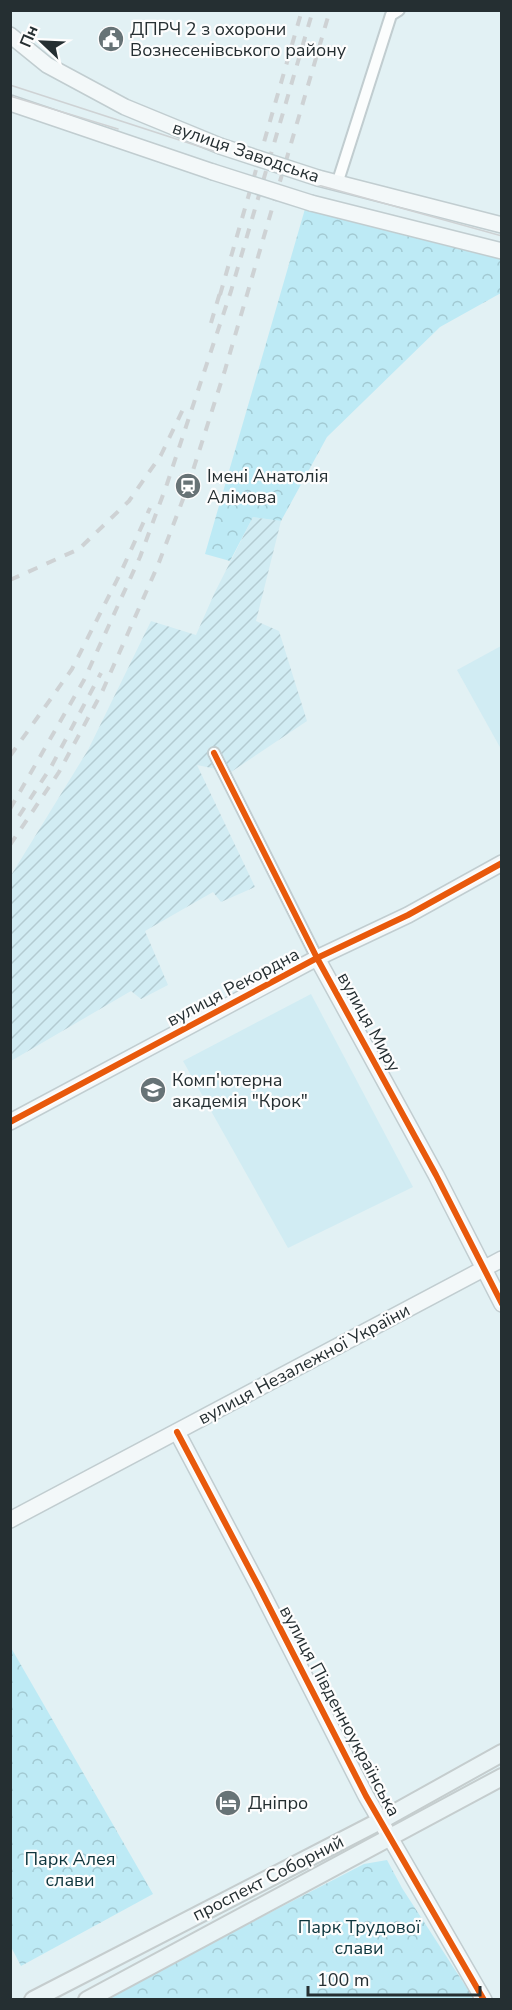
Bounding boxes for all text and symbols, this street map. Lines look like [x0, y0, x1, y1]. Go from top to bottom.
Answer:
north arrow [12, 12, 72, 72]
place label: ДПРЧ 2 з охорони Вознесенівського району [130, 17, 347, 62]
text: Пн [15, 22, 44, 51]
public building icon: ДПРЧ 2 з охорони Вознесенівського району [96, 24, 126, 54]
street label: вулиця Заводська [169, 116, 323, 188]
place label: Імені Анатолія Алімова [207, 464, 329, 509]
station icon: Імені Анатолія Алімова [173, 471, 203, 501]
street label: вулиця Рекордна [163, 942, 303, 1032]
street label: вулиця Миру [332, 968, 407, 1077]
place label: Комп'ютерна академія "Крок" [172, 1068, 308, 1113]
school or university icon: Комп'ютерна академія "Крок" [138, 1075, 168, 1105]
street label: вулиця Незалежної України [194, 1298, 414, 1430]
street label: вулиця Південноукраїнська [274, 1601, 406, 1821]
hotel icon: Дніпро [213, 1788, 243, 1818]
place label: Дніпро [248, 1791, 308, 1815]
street label: проспект Соборний [188, 1829, 348, 1927]
park label: Парк Алея слави [25, 1847, 116, 1892]
park label: Парк Трудової слави [298, 1915, 421, 1960]
scale bar [308, 1959, 480, 1997]
text: 100 m [317, 1968, 369, 1992]

